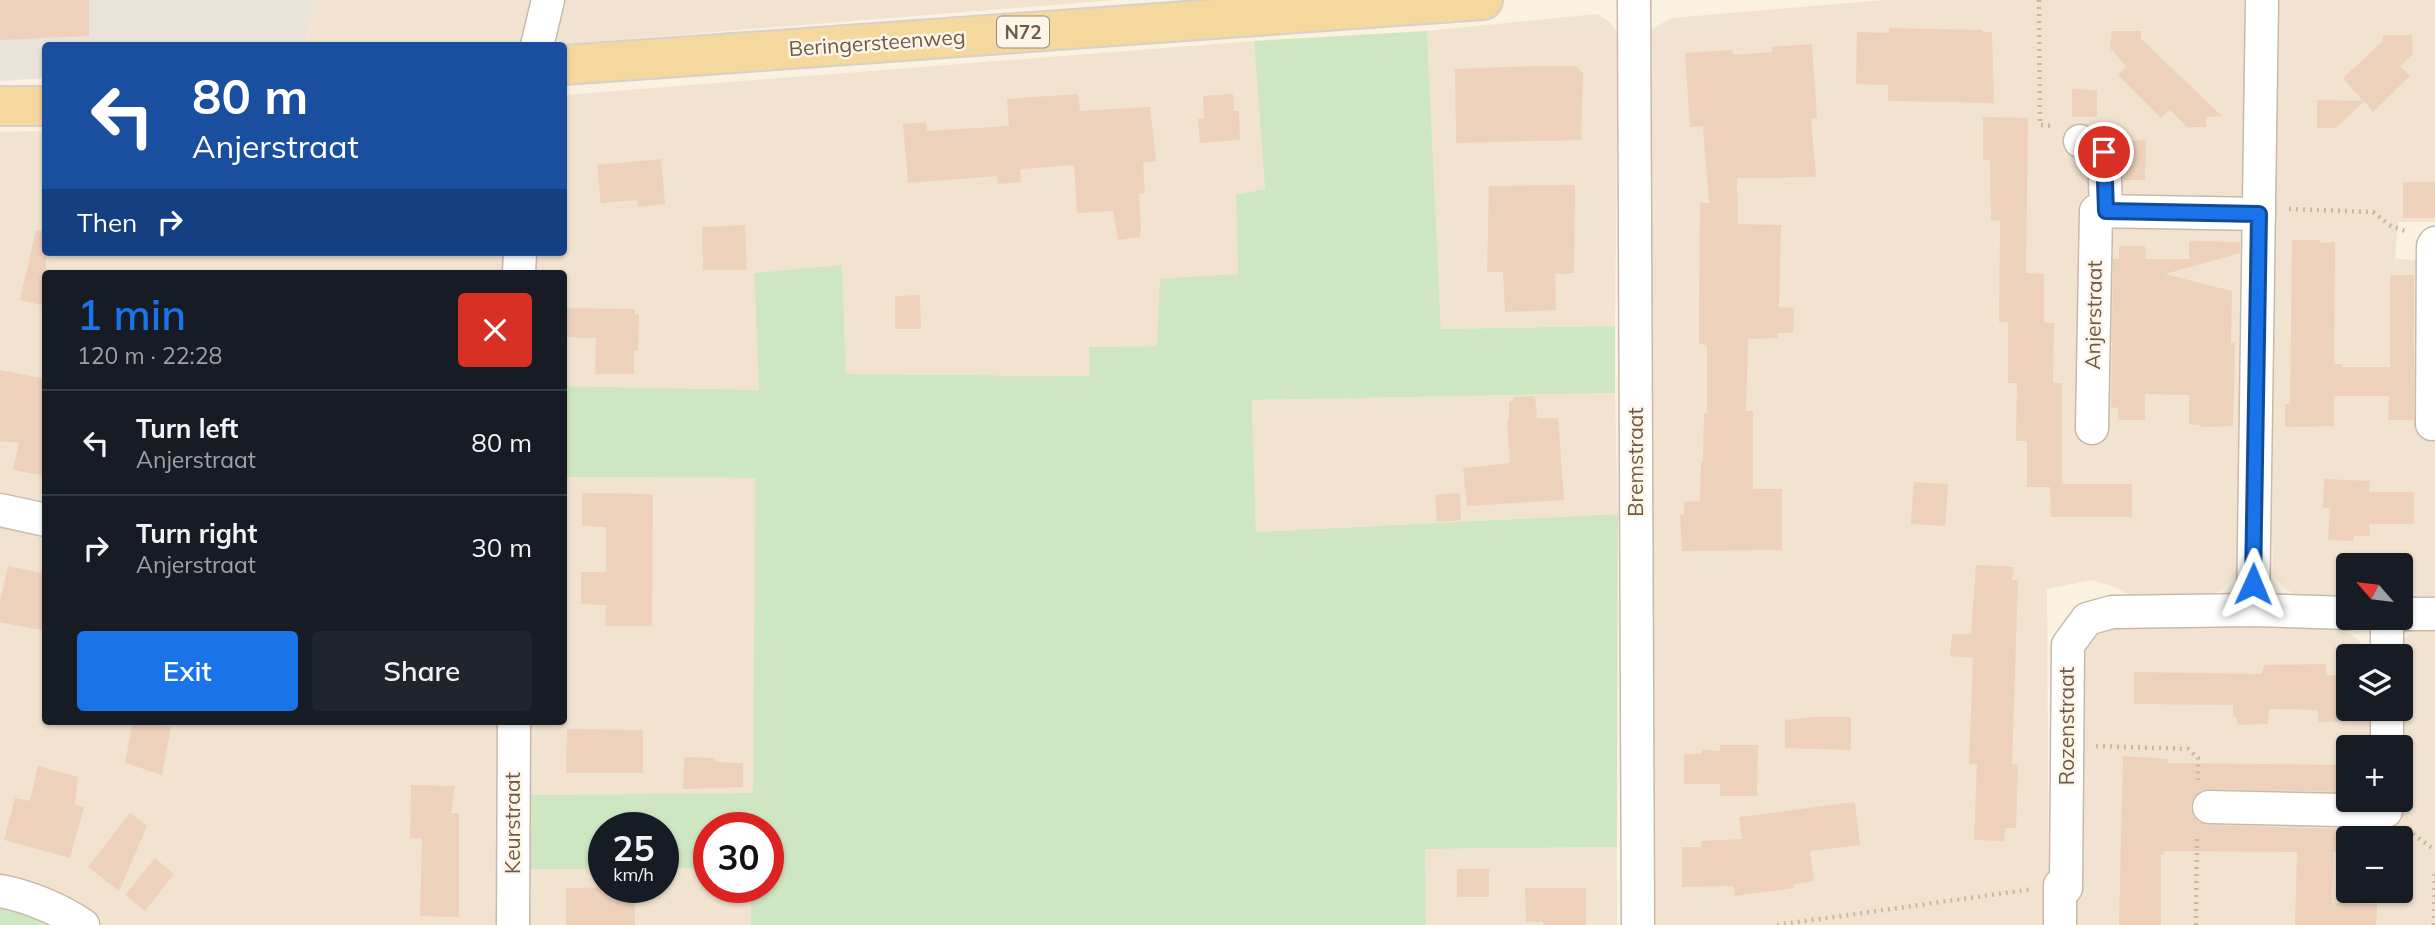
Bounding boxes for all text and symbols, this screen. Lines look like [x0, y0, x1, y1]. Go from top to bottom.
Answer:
road number: N72 [997, 16, 1049, 48]
street label: Beringersteenweg [788, 23, 966, 61]
text: 80 m [192, 65, 308, 126]
icon: left [77, 70, 168, 161]
pin [2074, 122, 2134, 182]
text: Anjerstraat [192, 126, 359, 166]
icon: arrive [2085, 133, 2123, 171]
icon: right [151, 203, 189, 241]
text: Then [77, 206, 137, 239]
street label: Anjerstraat [2079, 260, 2107, 370]
text: 1 min [77, 288, 186, 341]
button: close [458, 293, 532, 367]
text: 120 m · 22:28 [77, 341, 222, 370]
street label: Bremstraat [1622, 407, 1648, 517]
text: Turn left [136, 412, 238, 445]
icon: left [77, 424, 115, 462]
text: 80 m [471, 426, 532, 459]
text: Anjerstraat [136, 445, 256, 474]
text: Turn right [136, 517, 257, 550]
icon: right [77, 529, 115, 567]
text: 30 m [471, 531, 532, 564]
position arrow [2216, 547, 2290, 621]
text: Anjerstraat [136, 550, 256, 579]
north arrow [2336, 553, 2413, 630]
map controls [2336, 553, 2413, 903]
button: Exit [77, 631, 298, 711]
button: Share [312, 631, 532, 711]
button: layers [2336, 644, 2413, 721]
street label: Rozenstraat [2053, 667, 2079, 785]
button: + [2336, 735, 2413, 812]
street label: Keurstraat [499, 772, 525, 874]
speed limit sign: 30 [693, 812, 784, 903]
text: 25 [612, 826, 655, 870]
button: − [2336, 826, 2413, 903]
text: km/h [613, 863, 654, 886]

